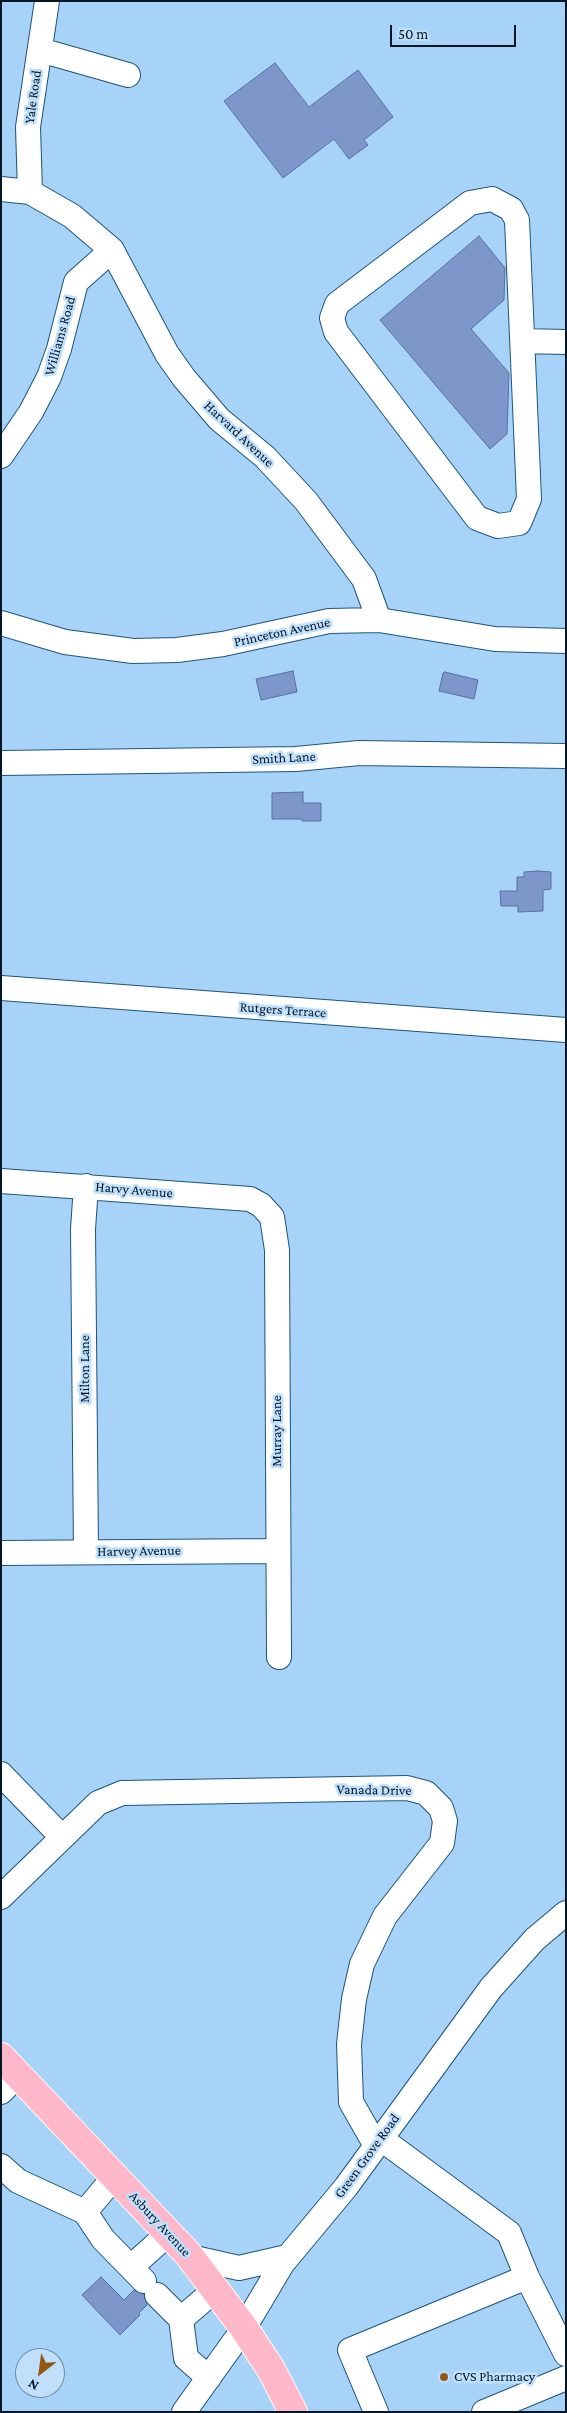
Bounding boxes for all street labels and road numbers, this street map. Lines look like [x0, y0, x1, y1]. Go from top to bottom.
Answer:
street label: Yale Road [21, 69, 45, 125]
street label: Williams Road [41, 294, 79, 378]
street label: Harvard Avenue [201, 397, 277, 471]
street label: Princeton Avenue [232, 614, 332, 650]
street label: Smith Lane [252, 748, 316, 768]
street label: Rutgers Terrace [239, 999, 327, 1021]
street label: Harvy Avenue [95, 1178, 173, 1202]
street label: Milton Lane [77, 1335, 93, 1403]
street label: Murray Lane [269, 1395, 285, 1467]
street label: Harvey Avenue [97, 1542, 181, 1560]
street label: Vanada Drive [336, 1781, 412, 1799]
street label: Green Grove Road [331, 2111, 403, 2201]
street label: Asbury Avenue [125, 2188, 195, 2260]

